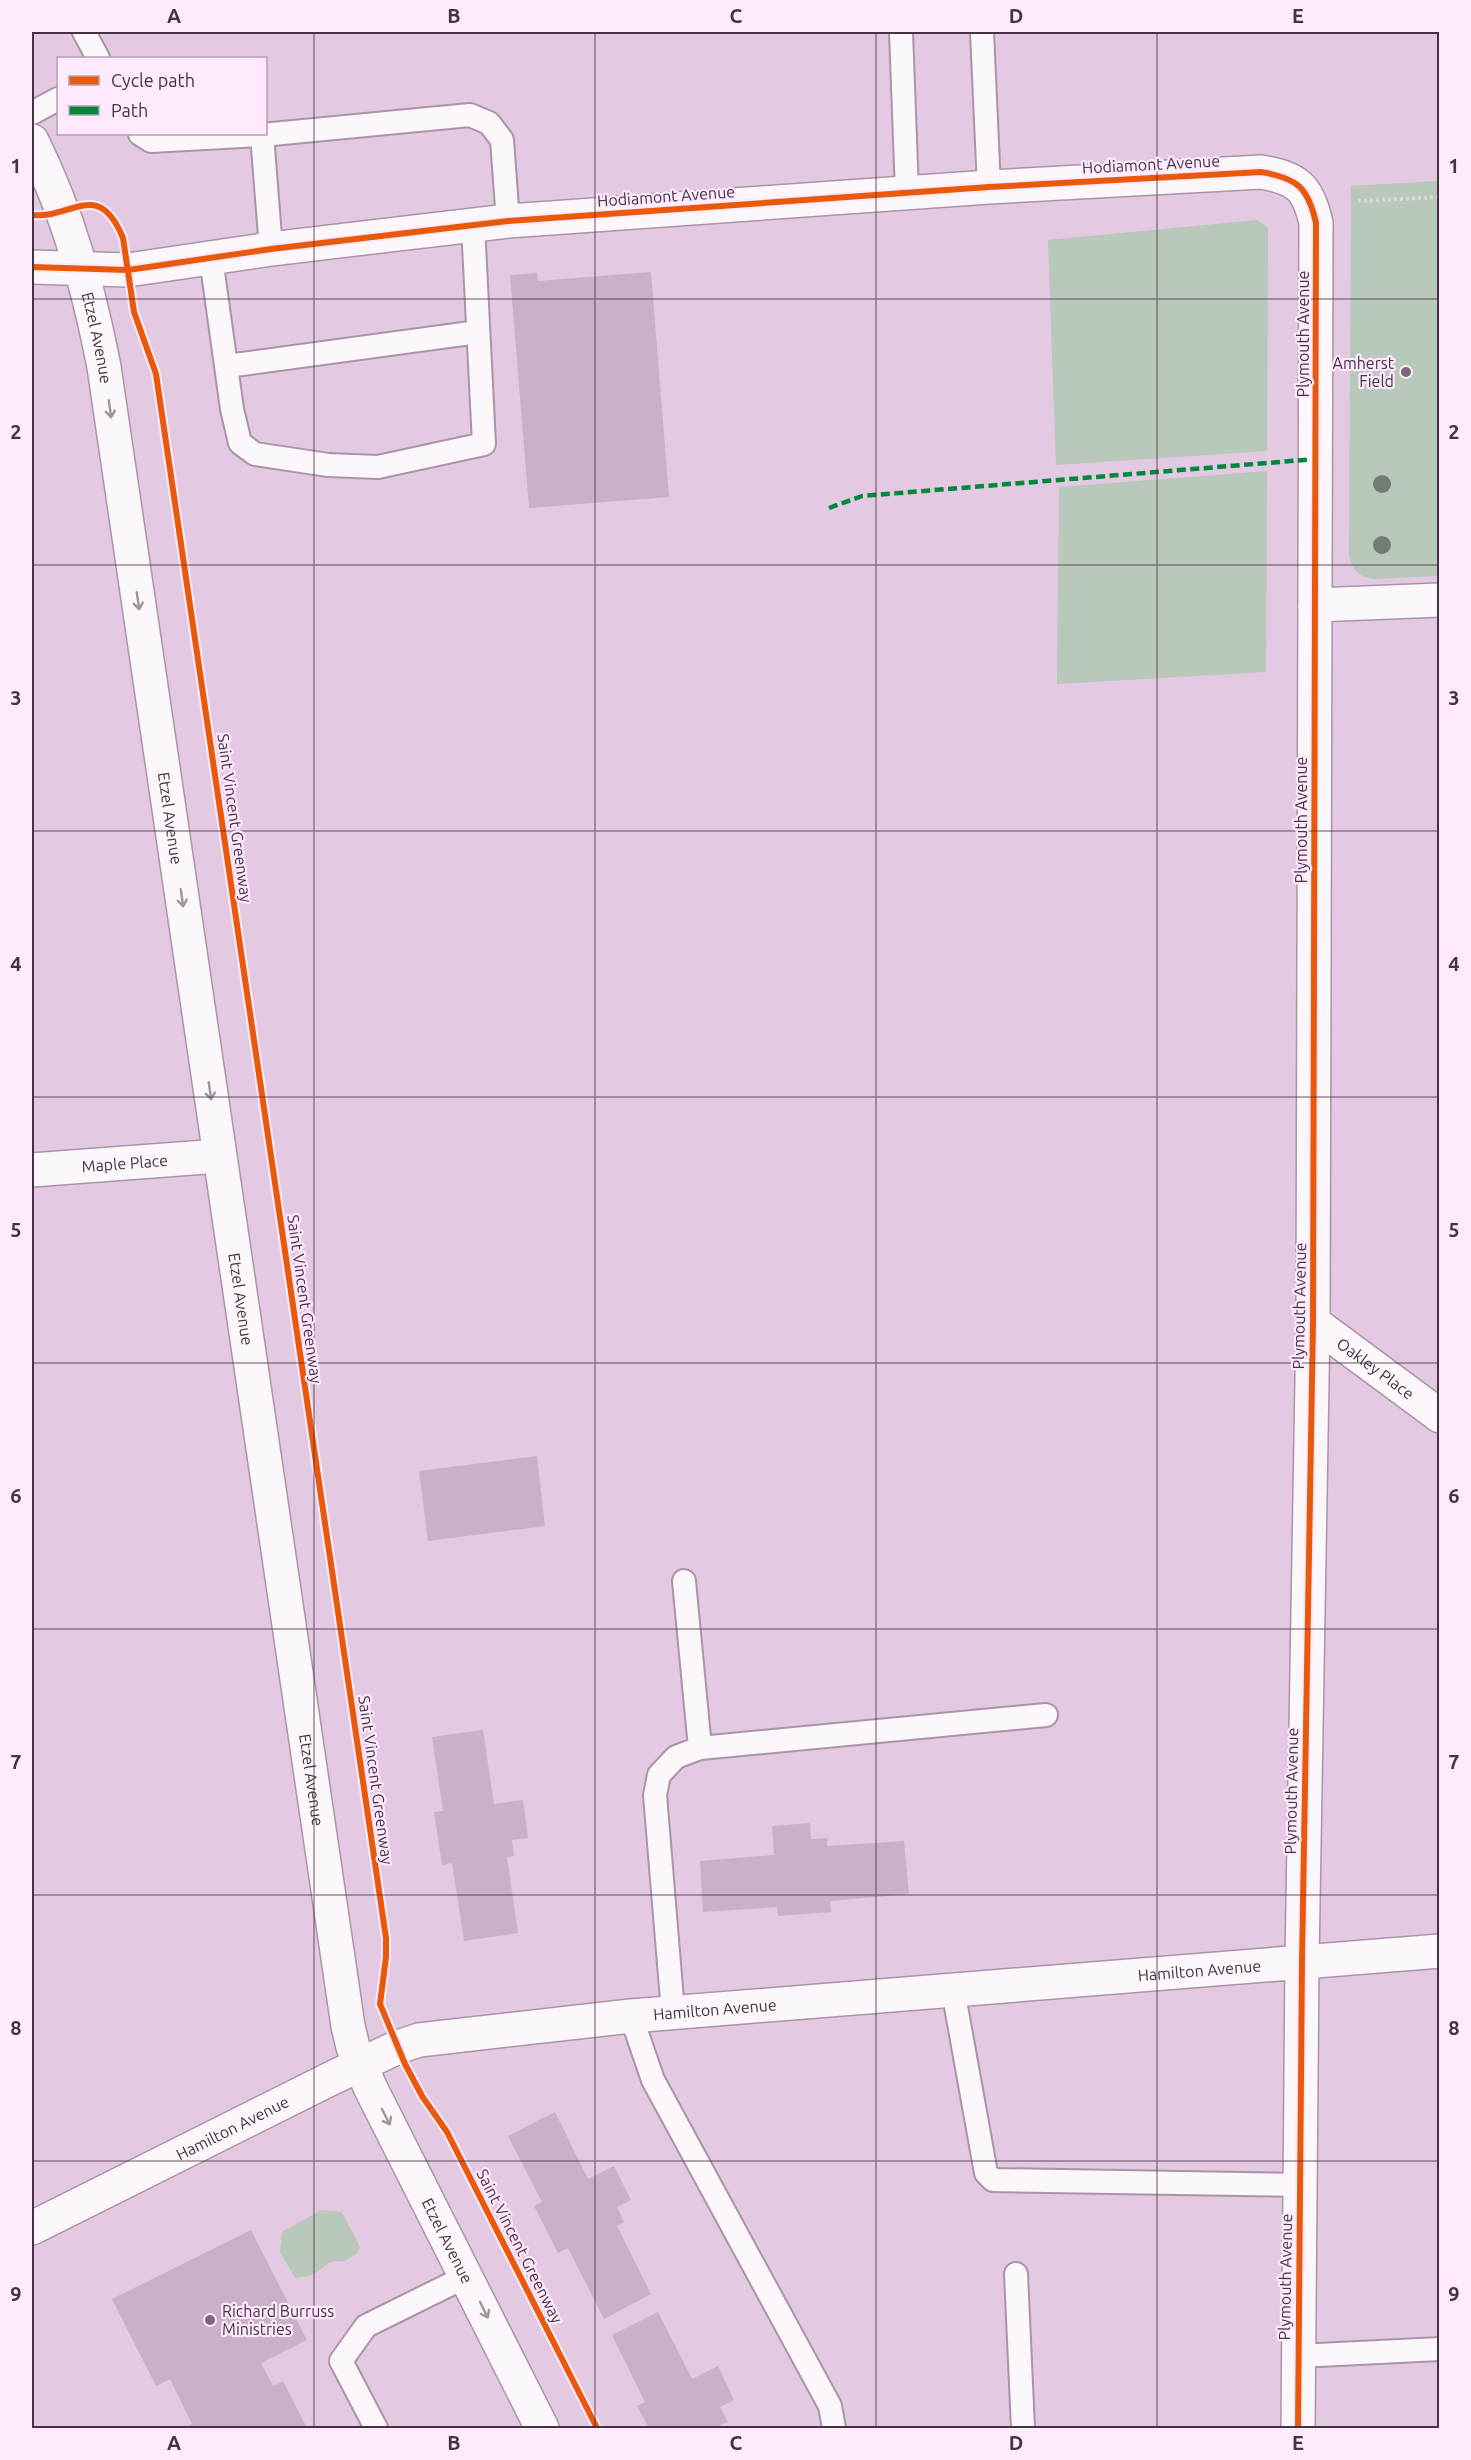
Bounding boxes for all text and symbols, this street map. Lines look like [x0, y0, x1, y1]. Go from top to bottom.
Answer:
text: A [167, 4, 181, 27]
text: B [447, 4, 461, 27]
text: C [730, 4, 743, 27]
text: D [1009, 4, 1023, 27]
text: E [1292, 4, 1304, 27]
legend [57, 57, 267, 135]
text: Cycle path [111, 70, 195, 90]
text: Path [111, 100, 148, 120]
street label: Hodiamont Avenue [1082, 151, 1220, 177]
text: 1 [10, 154, 22, 177]
text: 1 [1448, 154, 1460, 177]
street label: Hodiamont Avenue [596, 182, 736, 210]
street label: Plymouth Avenue [1294, 271, 1312, 397]
street label: Etzel Avenue [79, 290, 115, 385]
place label: Amherst Field [1333, 354, 1395, 390]
marker: Amherst Field [1399, 365, 1413, 379]
one-way arrow [104, 398, 115, 418]
text: 2 [10, 420, 22, 443]
text: 2 [1448, 420, 1460, 443]
one-way arrow [133, 591, 144, 611]
text: 3 [10, 686, 22, 709]
text: 3 [1448, 686, 1460, 709]
street label: Saint Vincent Greenway [214, 732, 256, 904]
street label: Plymouth Avenue [1292, 757, 1310, 883]
street label: Etzel Avenue [155, 771, 186, 866]
one-way arrow [176, 888, 187, 908]
text: 4 [10, 952, 22, 975]
text: 4 [1448, 952, 1460, 975]
one-way arrow [205, 1081, 216, 1101]
street label: Maple Place [81, 1151, 169, 1175]
street label: Saint Vincent Greenway [284, 1213, 326, 1385]
text: 5 [10, 1218, 22, 1241]
text: 5 [1448, 1218, 1460, 1241]
street label: Plymouth Avenue [1289, 1242, 1309, 1370]
street label: Etzel Avenue [225, 1252, 257, 1346]
street label: Oakley Place [1334, 1334, 1418, 1403]
text: 6 [10, 1484, 22, 1507]
text: 6 [1448, 1484, 1460, 1507]
street label: Saint Vincent Greenway [355, 1694, 397, 1866]
street label: Plymouth Avenue [1281, 1727, 1301, 1855]
street label: Etzel Avenue [296, 1732, 327, 1827]
text: 7 [10, 1750, 22, 1773]
text: 7 [1448, 1750, 1460, 1773]
street label: Hamilton Avenue [1137, 1956, 1262, 1984]
street label: Hamilton Avenue [653, 1995, 777, 2023]
text: 8 [10, 2016, 22, 2039]
text: 8 [1448, 2016, 1460, 2039]
street label: Hamilton Avenue [173, 2092, 292, 2164]
one-way arrow [380, 2108, 392, 2125]
street label: Saint Vincent Greenway [473, 2166, 567, 2326]
street label: Etzel Avenue [419, 2195, 477, 2286]
street label: Plymouth Avenue [1275, 2213, 1295, 2341]
text: 9 [10, 2282, 22, 2305]
text: 9 [1448, 2282, 1460, 2305]
one-way arrow [478, 2300, 490, 2318]
place label: Richard Burruss Ministries [222, 2302, 334, 2338]
marker: Richard Burruss Ministries [203, 2313, 217, 2327]
text: A [167, 2431, 181, 2454]
text: B [447, 2431, 461, 2454]
text: C [730, 2431, 743, 2454]
text: D [1009, 2431, 1023, 2454]
text: E [1292, 2431, 1304, 2454]

